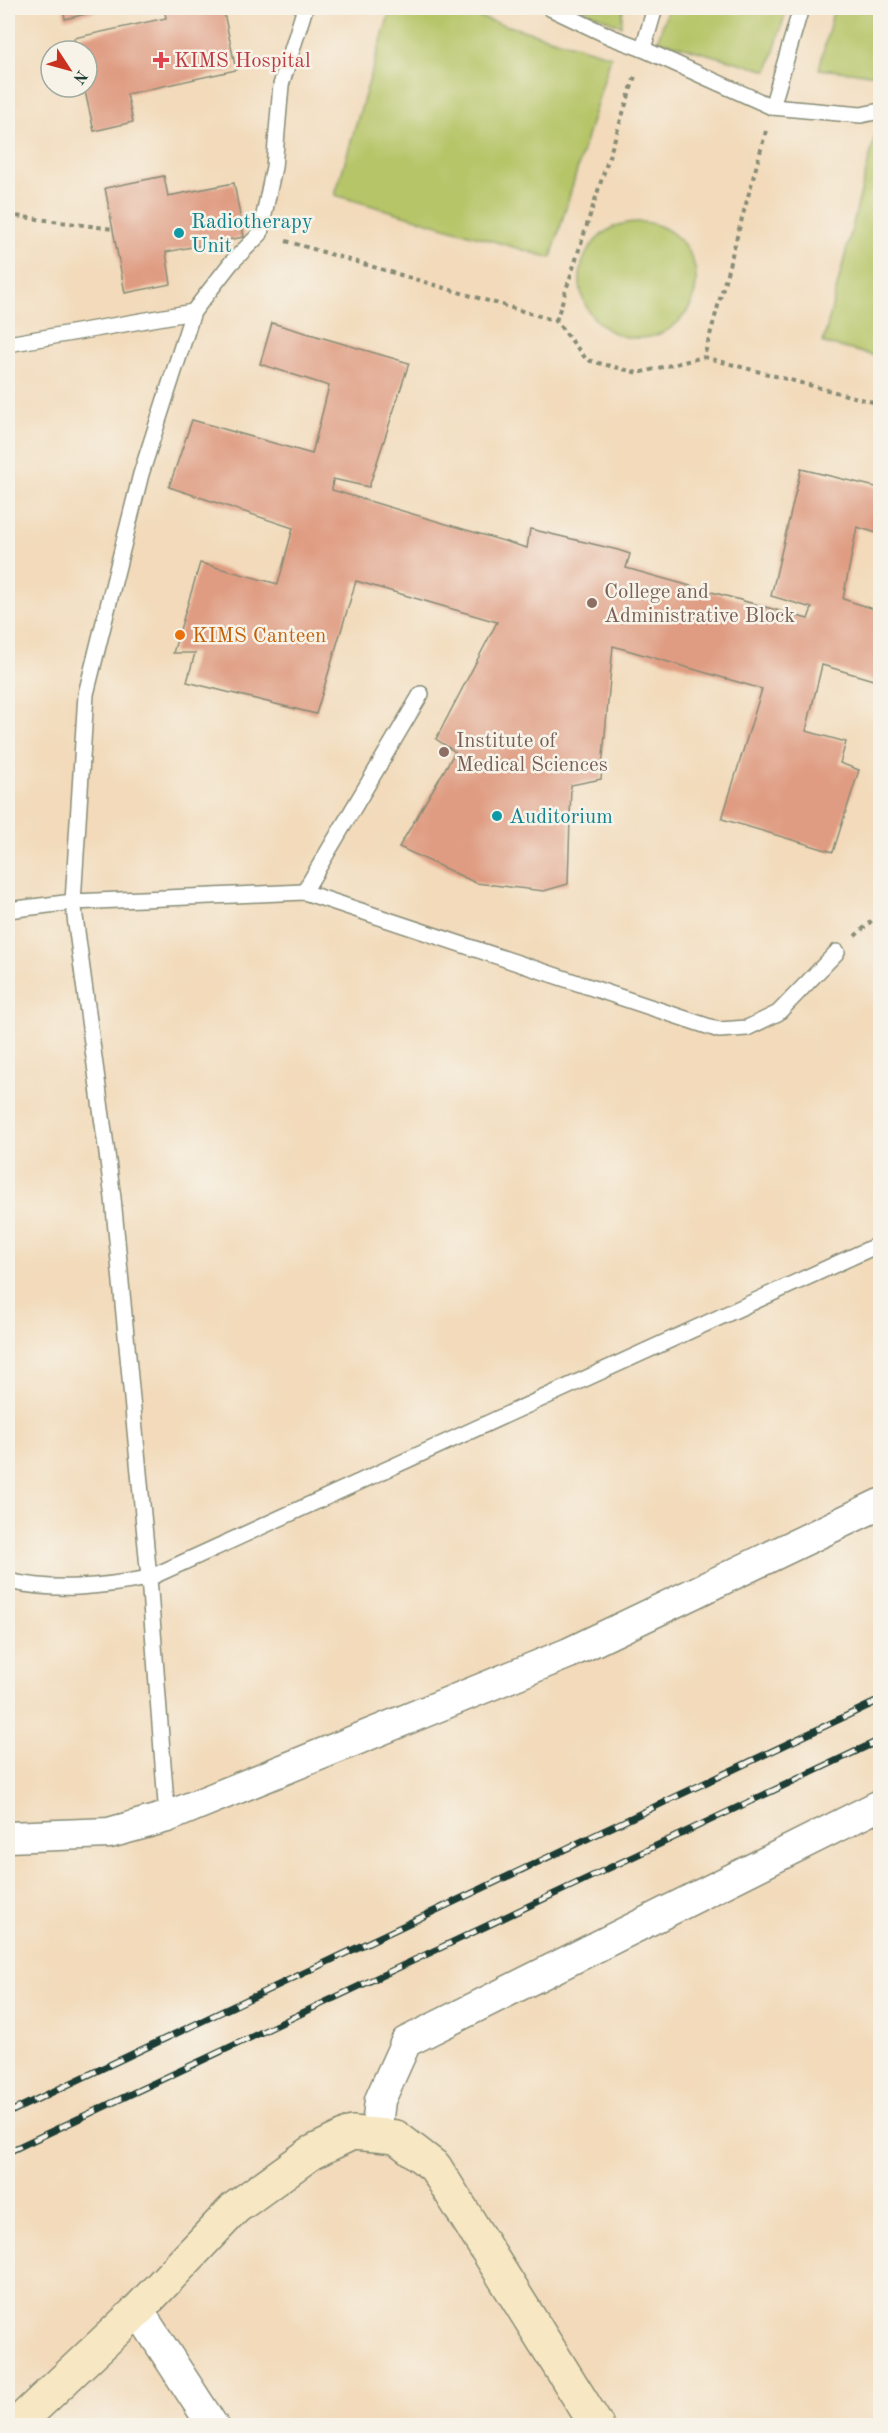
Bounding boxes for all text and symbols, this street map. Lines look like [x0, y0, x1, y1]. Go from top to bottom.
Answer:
north arrow [39, 39, 99, 99]
marker: KIMS Hospital [152, 51, 170, 69]
place label: KIMS Hospital [174, 51, 311, 72]
text: N [69, 67, 90, 87]
place label: Radiotherapy Unit [191, 212, 313, 257]
marker: Radiotherapy Unit [172, 226, 186, 240]
place label: College and Administrative Block [604, 582, 795, 627]
marker: College and Administrative Block [585, 596, 599, 610]
place label: KIMS Canteen [192, 626, 326, 647]
marker: KIMS Canteen [173, 628, 187, 642]
place label: Institute of Medical Sciences [456, 731, 608, 776]
marker: Institute of Medical Sciences [437, 745, 451, 759]
place label: Auditorium [509, 807, 613, 828]
marker: Auditorium [490, 809, 504, 823]

